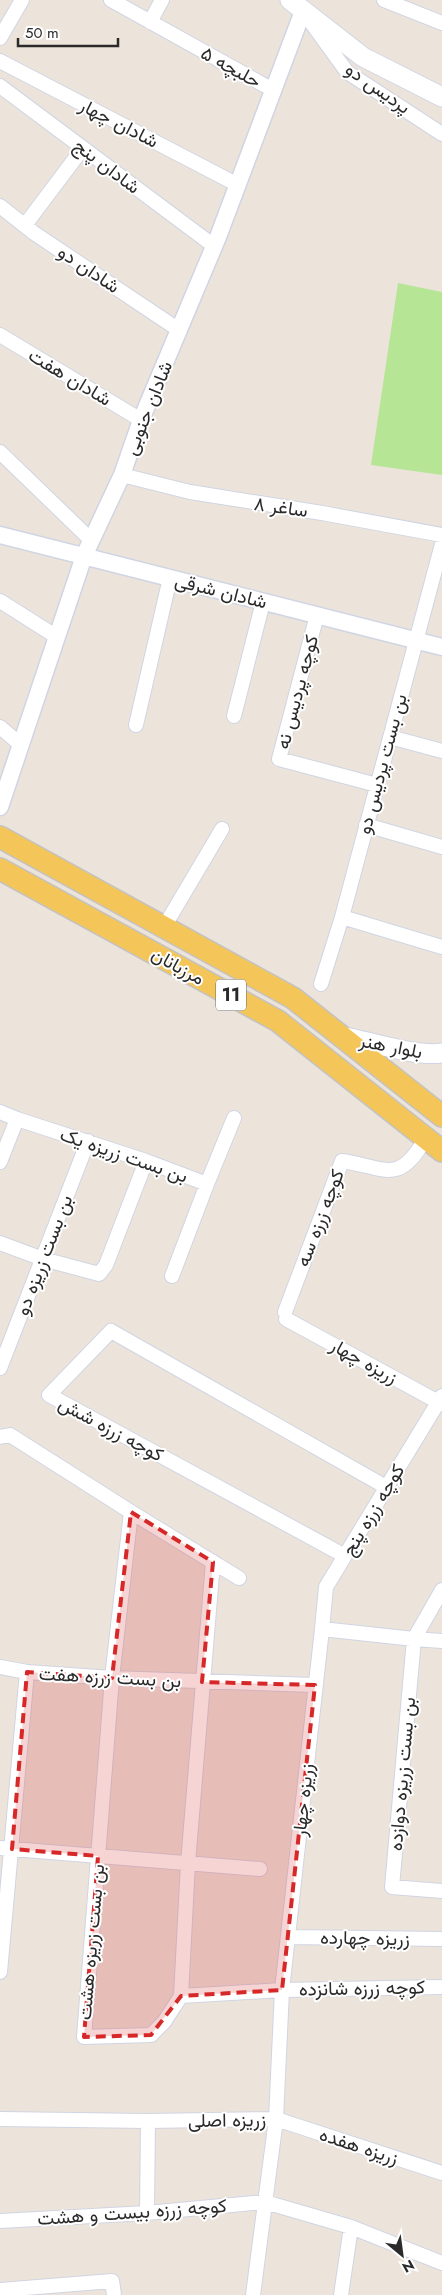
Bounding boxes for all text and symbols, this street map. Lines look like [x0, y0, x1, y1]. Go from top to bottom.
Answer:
scale bar [18, 15, 118, 47]
text: 50 m [25, 22, 59, 44]
street label: حلبچه ۵ [196, 39, 266, 95]
street label: پردیس دو [340, 56, 416, 120]
street label: شادان چهار [74, 91, 163, 154]
street label: شادان پنج [68, 132, 146, 200]
street label: شادان دو [53, 238, 125, 300]
street label: شادان هفت [23, 342, 117, 412]
street label: شادان جنوبی [117, 357, 179, 459]
street label: ساغر ٨ [252, 490, 310, 524]
street label: شادان شرقی [172, 567, 270, 615]
street label: کوچه پردیس نه [269, 632, 325, 752]
street label: بن بست پردیس دو [350, 691, 414, 837]
street label: مرزبانان [147, 940, 209, 992]
road number: 11 [216, 980, 246, 1010]
street label: بلوار هنر [356, 1026, 425, 1065]
street label: بن بست زریزه یک [56, 1121, 192, 1189]
street label: کوچه زرزه سه [289, 1166, 351, 1270]
street label: بن بست زریزه دو [9, 1191, 79, 1319]
street label: زریزه چهار [324, 1331, 403, 1391]
street label: کوچه زرزه شش [54, 1390, 168, 1468]
street label: کوچه زرزه پنج [335, 1459, 411, 1561]
street label: بن بست زرزه هفت [38, 1660, 182, 1694]
street label: بن بست زریزه دوازده [382, 1696, 422, 1852]
street label: زریزه چهار [286, 1762, 320, 1839]
street label: بن بست زریزه هشت [71, 1863, 111, 2021]
street label: زریزه چهارده [320, 1924, 410, 1952]
street label: کوچه زرزه شانزده [299, 1973, 425, 2003]
street label: زریزه اصلی [188, 2106, 266, 2134]
street label: زریزه هفده [316, 2121, 402, 2171]
street label: کوچه زرزه بیست و هشت [36, 2192, 228, 2232]
north arrow [377, 2230, 427, 2280]
text: N [399, 2255, 418, 2278]

